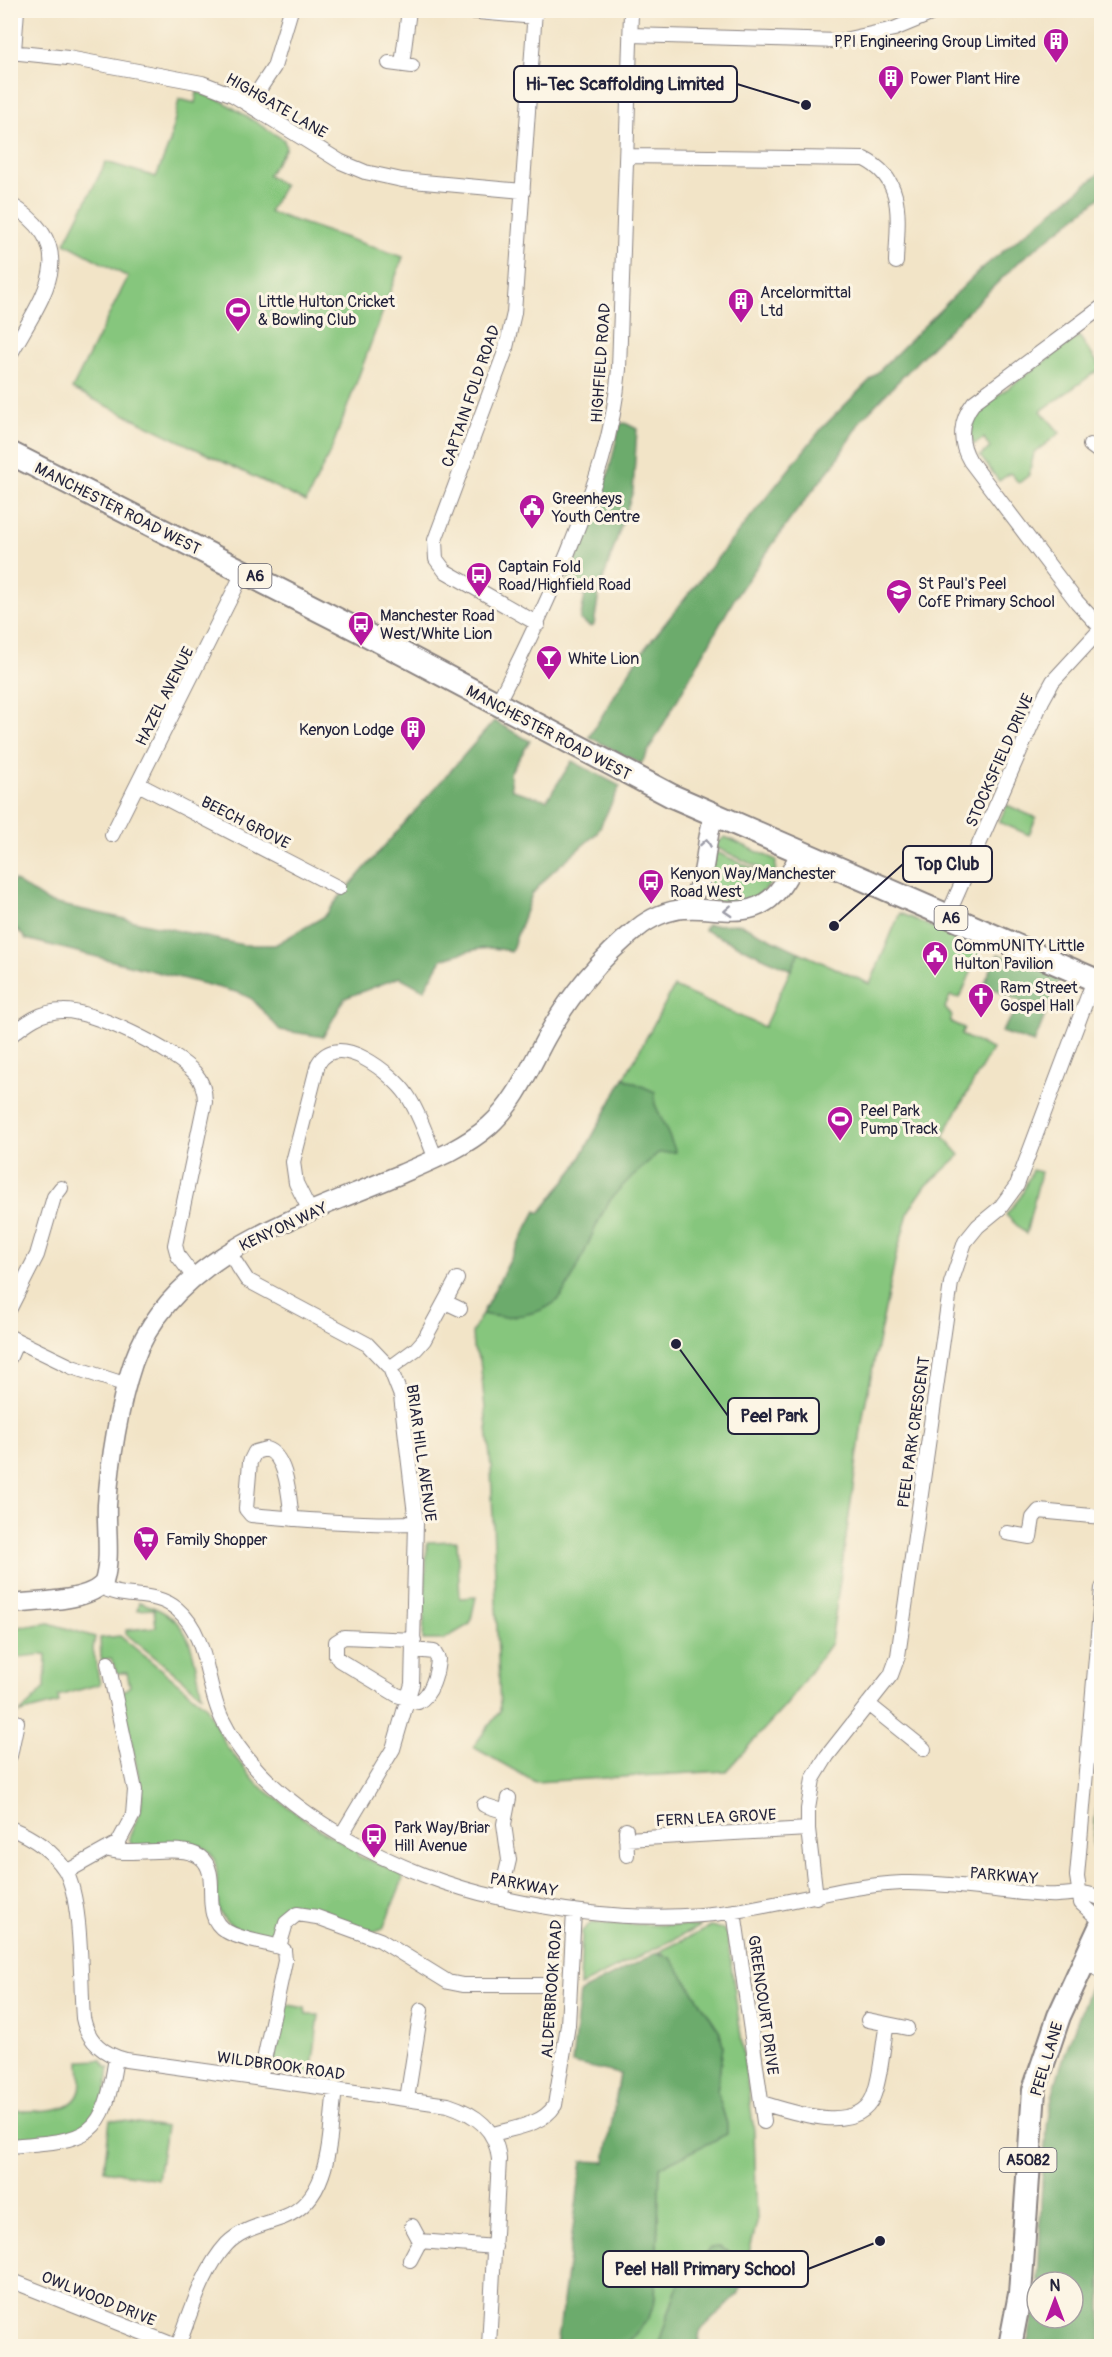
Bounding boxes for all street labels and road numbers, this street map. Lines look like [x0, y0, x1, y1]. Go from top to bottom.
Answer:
street label: HIGHGATE LANE [222, 69, 331, 143]
street label: HIGHFIELD ROAD [587, 303, 615, 424]
street label: CAPTAIN FOLD ROAD [437, 323, 505, 470]
street label: MANCHESTER ROAD WEST [31, 458, 204, 560]
road number: A6 [238, 564, 272, 588]
street label: HAZEL AVENUE [131, 644, 198, 749]
street label: MANCHESTER ROAD WEST [463, 681, 634, 785]
street label: STOCKSFIELD DRIVE [962, 691, 1038, 830]
street label: BEECH GROVE [198, 792, 293, 854]
road number: A6 [934, 906, 968, 930]
street label: KENYON WAY [236, 1198, 331, 1256]
street label: PEEL PARK CRESCENT [893, 1355, 935, 1509]
street label: BRIAR HILL AVENUE [401, 1383, 441, 1523]
street label: FERN LEA GROVE [655, 1805, 777, 1831]
street label: PARKWAY [969, 1863, 1039, 1889]
street label: PARKWAY [488, 1869, 559, 1901]
street label: ALDERBROOK ROAD [537, 1919, 567, 2059]
street label: GREENCOURT DRIVE [743, 1934, 783, 2076]
street label: PEEL LANE [1026, 2020, 1068, 2099]
street label: WILDBROOK ROAD [216, 2047, 346, 2085]
road number: A5082 [1000, 2148, 1056, 2172]
street label: OWLWOOD DRIVE [38, 2267, 159, 2331]

